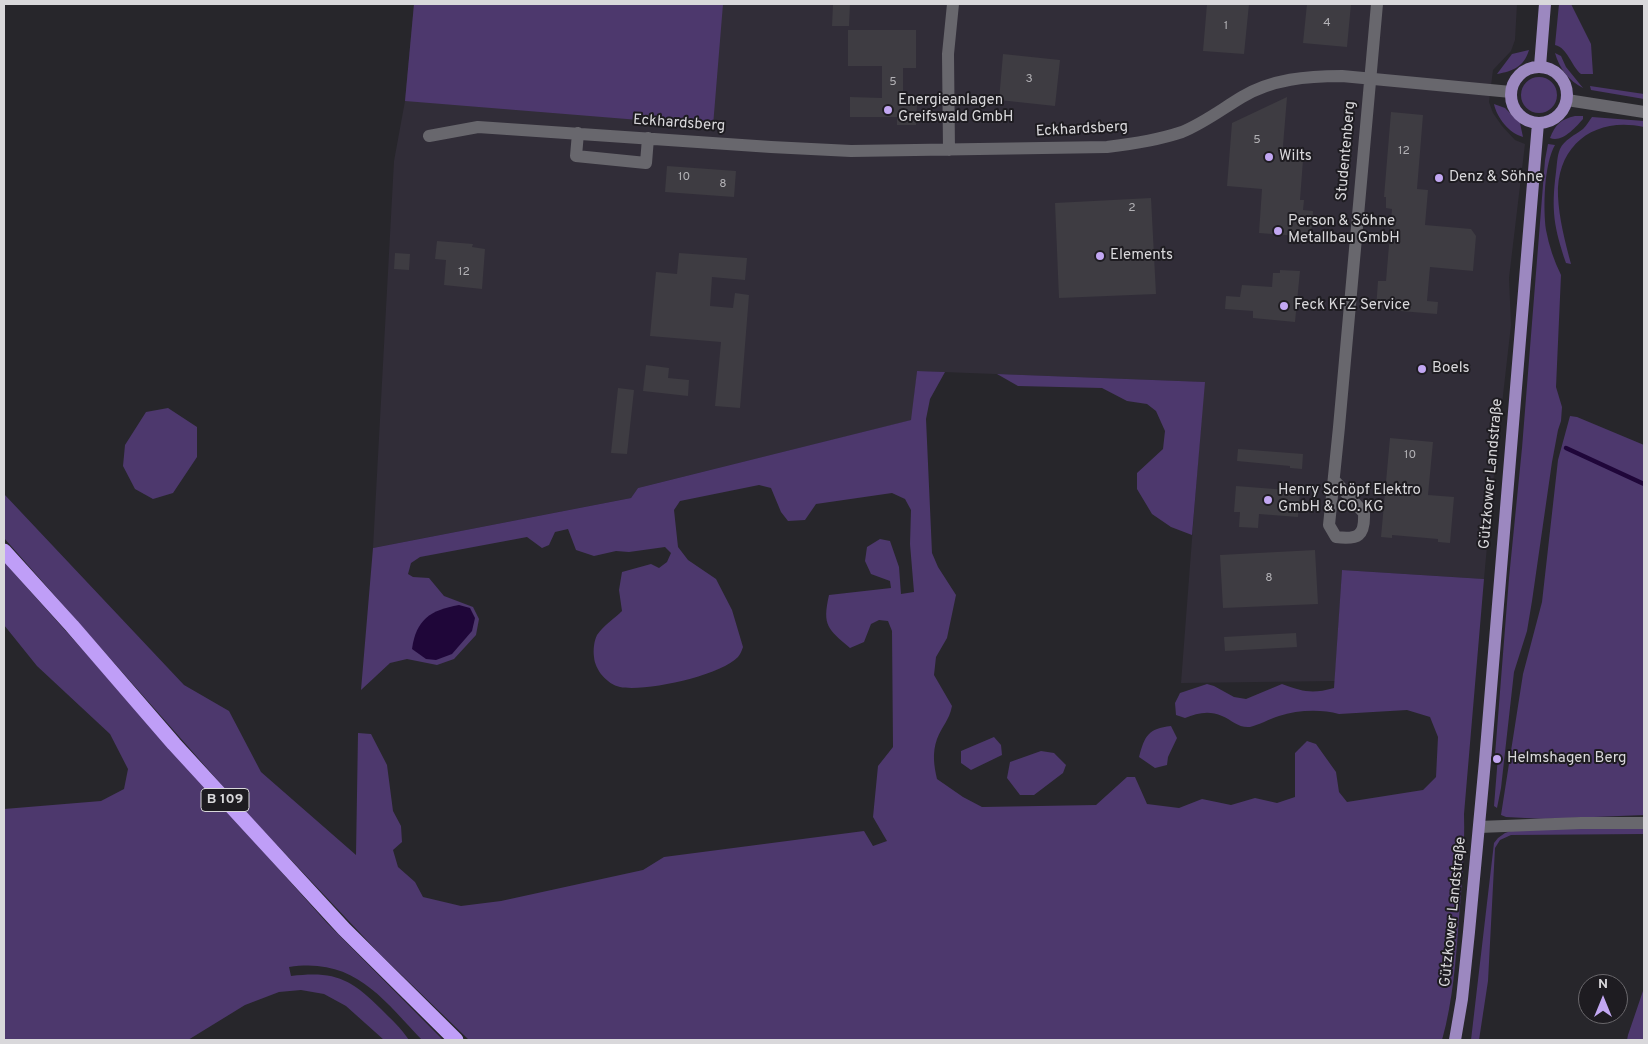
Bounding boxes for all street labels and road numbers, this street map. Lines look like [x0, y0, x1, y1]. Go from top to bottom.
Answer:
street label: Studentenberg [1334, 100, 1360, 202]
street label: Eckhardsberg [632, 112, 726, 136]
street label: Eckhardsberg [1035, 119, 1129, 141]
street label: Gützkower Landstraße [1476, 398, 1508, 550]
road number: B 109 [201, 788, 249, 812]
street label: Gützkower Landstraße [1437, 836, 1471, 988]

